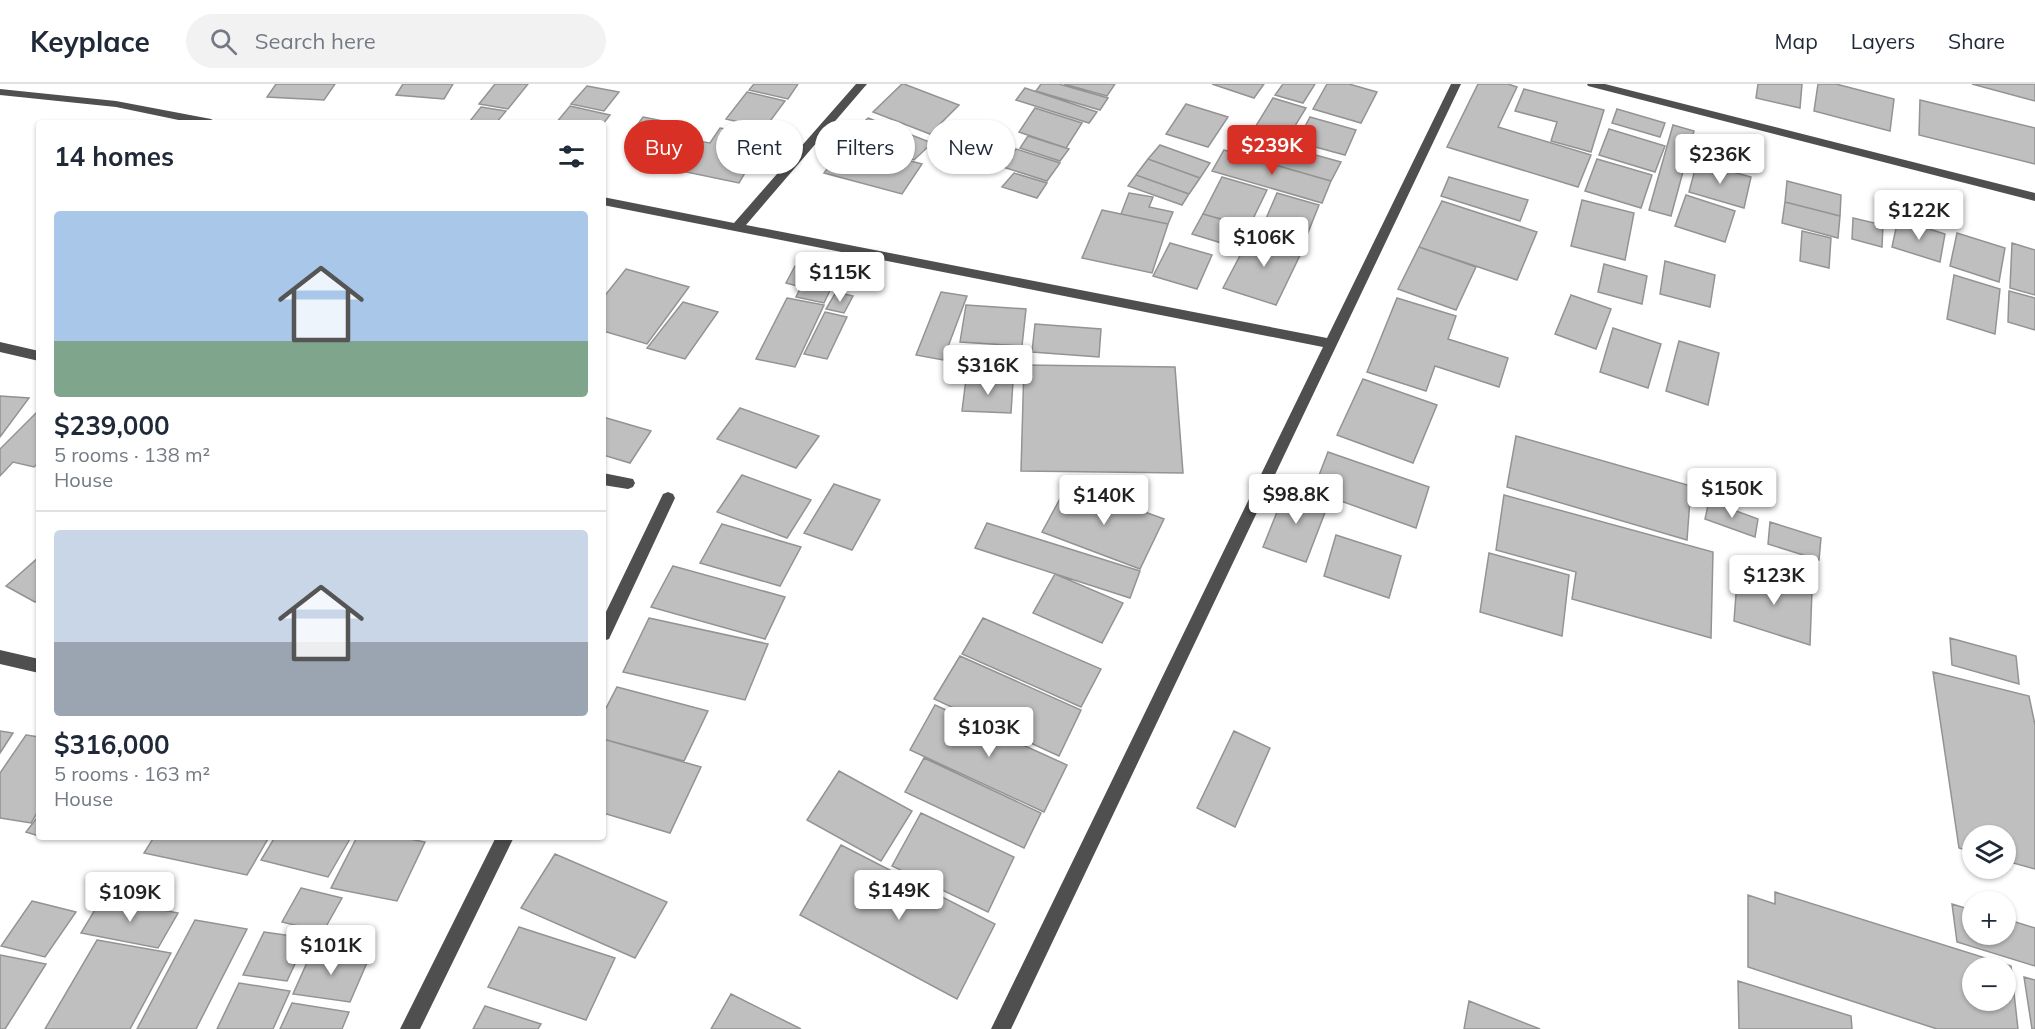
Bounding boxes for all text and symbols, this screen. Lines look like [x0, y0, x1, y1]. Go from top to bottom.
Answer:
search box [186, 14, 606, 68]
text: Keyplace [30, 24, 150, 59]
icon: search [207, 25, 240, 58]
text: Search here [255, 27, 376, 55]
text: Map [1775, 28, 1818, 54]
text: Layers [1851, 28, 1915, 54]
text: Share [1948, 28, 2005, 54]
chip: Buy [624, 120, 704, 174]
chip: Rent [716, 120, 803, 174]
chip: Filters [815, 120, 915, 174]
chip: New [927, 120, 1015, 174]
pin: $239K [1230, 125, 1314, 176]
text: $239K [1241, 132, 1303, 157]
pin: $236K [1678, 134, 1762, 185]
text: 14 homes [54, 140, 174, 173]
icon: filters [555, 140, 588, 173]
text: $236K [1689, 141, 1751, 166]
pin: $122K [1877, 190, 1961, 241]
text: $122K [1888, 197, 1950, 222]
pin: $106K [1222, 217, 1306, 268]
text: $106K [1233, 224, 1295, 249]
icon: home [267, 250, 375, 358]
pin: $115K [798, 252, 882, 303]
text: $115K [809, 259, 871, 284]
pin: $316K [946, 345, 1030, 396]
text: $316K [957, 352, 1019, 377]
text: $239,000 [54, 409, 170, 442]
text: 5 rooms · 138 m² [54, 442, 210, 467]
text: House [54, 467, 113, 492]
pin: $150K [1690, 468, 1774, 519]
pin: $98.8K [1247, 474, 1345, 525]
pin: $140K [1062, 475, 1146, 526]
text: $150K [1701, 475, 1763, 500]
text: $98.8K [1263, 481, 1329, 506]
text: $140K [1073, 482, 1135, 507]
pin: $123K [1732, 555, 1816, 606]
text: $123K [1743, 562, 1805, 587]
icon: home [267, 569, 375, 677]
pin: $103K [947, 707, 1031, 758]
text: $103K [958, 714, 1020, 739]
text: $316,000 [54, 728, 170, 761]
text: 5 rooms · 163 m² [54, 761, 210, 786]
text: House [54, 786, 113, 811]
map controls [1962, 825, 2016, 1011]
button: layers [1962, 825, 2016, 879]
pin: $149K [857, 870, 941, 921]
pin: $109K [88, 872, 172, 923]
text: $149K [868, 877, 930, 902]
text: $109K [99, 879, 161, 904]
button: + [1962, 891, 2016, 945]
pin: $101K [289, 925, 373, 976]
text: $101K [300, 932, 362, 957]
button: − [1962, 957, 2016, 1011]

